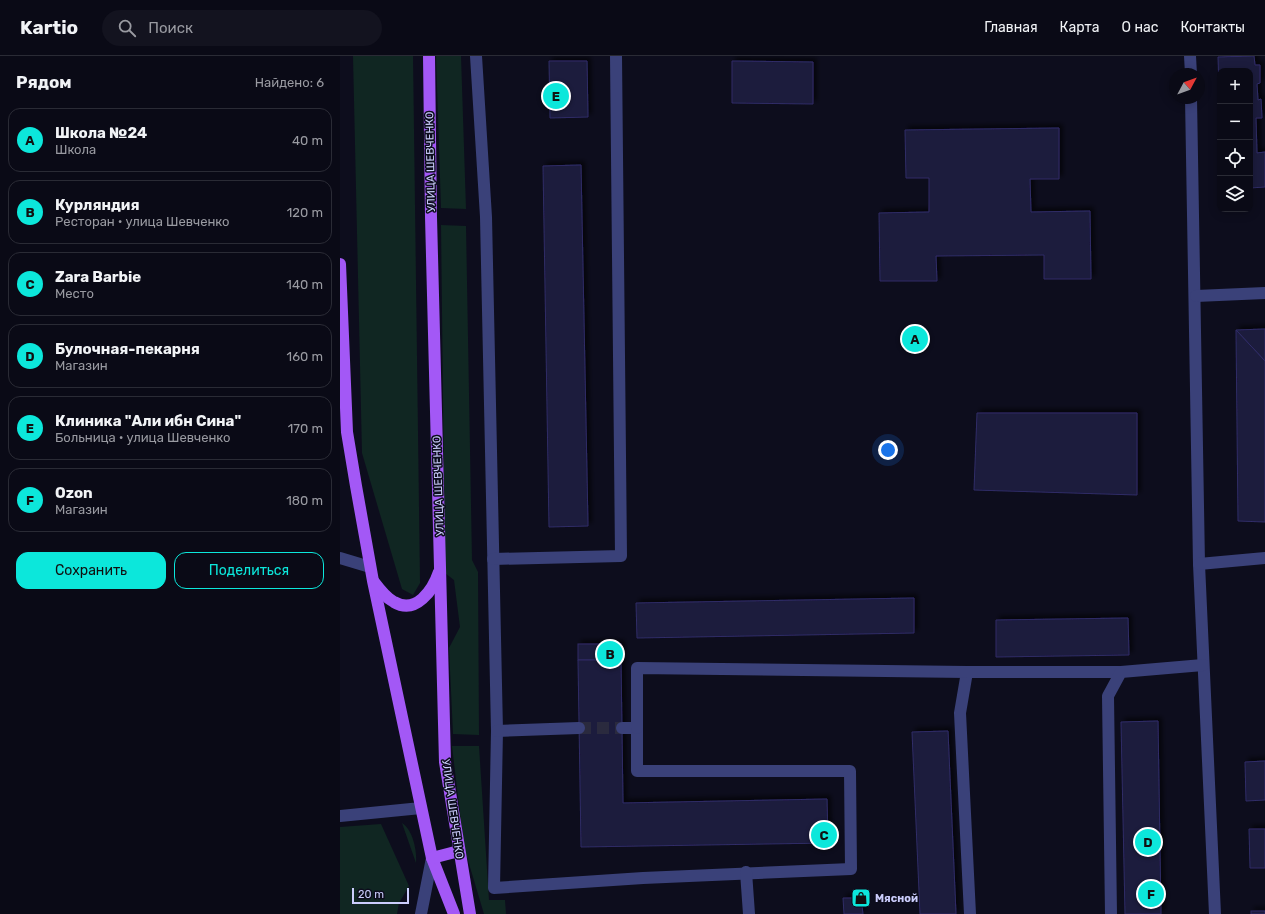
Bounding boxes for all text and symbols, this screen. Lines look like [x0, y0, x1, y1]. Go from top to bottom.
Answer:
search box [102, 10, 382, 46]
text: Kartio [20, 16, 78, 39]
icon: search [116, 17, 138, 39]
text: Поиск [148, 19, 193, 37]
text: Главная [984, 19, 1038, 36]
text: Карта [1060, 19, 1100, 36]
text: О нас [1122, 19, 1158, 36]
text: Контакты [1180, 19, 1245, 36]
north arrow [1169, 68, 1205, 104]
map controls [1217, 68, 1253, 212]
button: + [1217, 68, 1253, 104]
text: Рядом [16, 72, 72, 92]
text: Найдено: 6 [255, 75, 324, 90]
pin: E [543, 81, 569, 111]
button: − [1217, 104, 1253, 140]
street label: УЛИЦА ШЕВЧЕНКО [423, 112, 438, 212]
text: Школа №24 [55, 124, 147, 142]
text: A [25, 133, 35, 148]
text: 40 m [292, 133, 323, 148]
button: locate [1217, 140, 1253, 176]
text: Школа [55, 142, 96, 157]
button: layers [1217, 176, 1253, 212]
text: Курляндия [55, 196, 139, 214]
text: B [25, 205, 35, 220]
text: 120 m [287, 205, 323, 220]
text: Ресторан · улица Шевченко [55, 214, 230, 229]
text: Zara Barbie [55, 268, 141, 286]
text: C [25, 277, 35, 292]
text: 140 m [286, 277, 323, 292]
text: Место [55, 286, 94, 301]
pin: A [902, 324, 928, 354]
text: Булочная-пекарня [55, 340, 200, 358]
text: D [25, 349, 35, 364]
text: 160 m [287, 349, 323, 364]
text: Магазин [55, 358, 108, 373]
text: Клиника "Али ибн Сина" [55, 412, 241, 430]
text: E [26, 421, 34, 436]
text: 170 m [288, 421, 323, 436]
text: Больница · улица Шевченко [55, 430, 230, 445]
street label: УЛИЦА ШЕВЧЕНКО [430, 436, 447, 536]
your location [878, 440, 898, 460]
text: Ozon [55, 484, 93, 502]
text: F [26, 493, 34, 508]
text: 180 m [286, 493, 323, 508]
text: Магазин [55, 502, 108, 517]
button: Сохранить [16, 552, 166, 589]
button: Поделиться [174, 552, 324, 589]
pin: B [597, 639, 623, 669]
street label: УЛИЦА ШЕВЧЕНКО [439, 758, 466, 860]
pin: C [811, 820, 837, 850]
pin: D [1135, 827, 1161, 857]
pin: F [1138, 879, 1164, 909]
scale bar [352, 886, 409, 905]
shop icon: Мясной [850, 887, 872, 909]
text: 20 m [358, 888, 384, 901]
place label: Мясной [875, 892, 918, 905]

